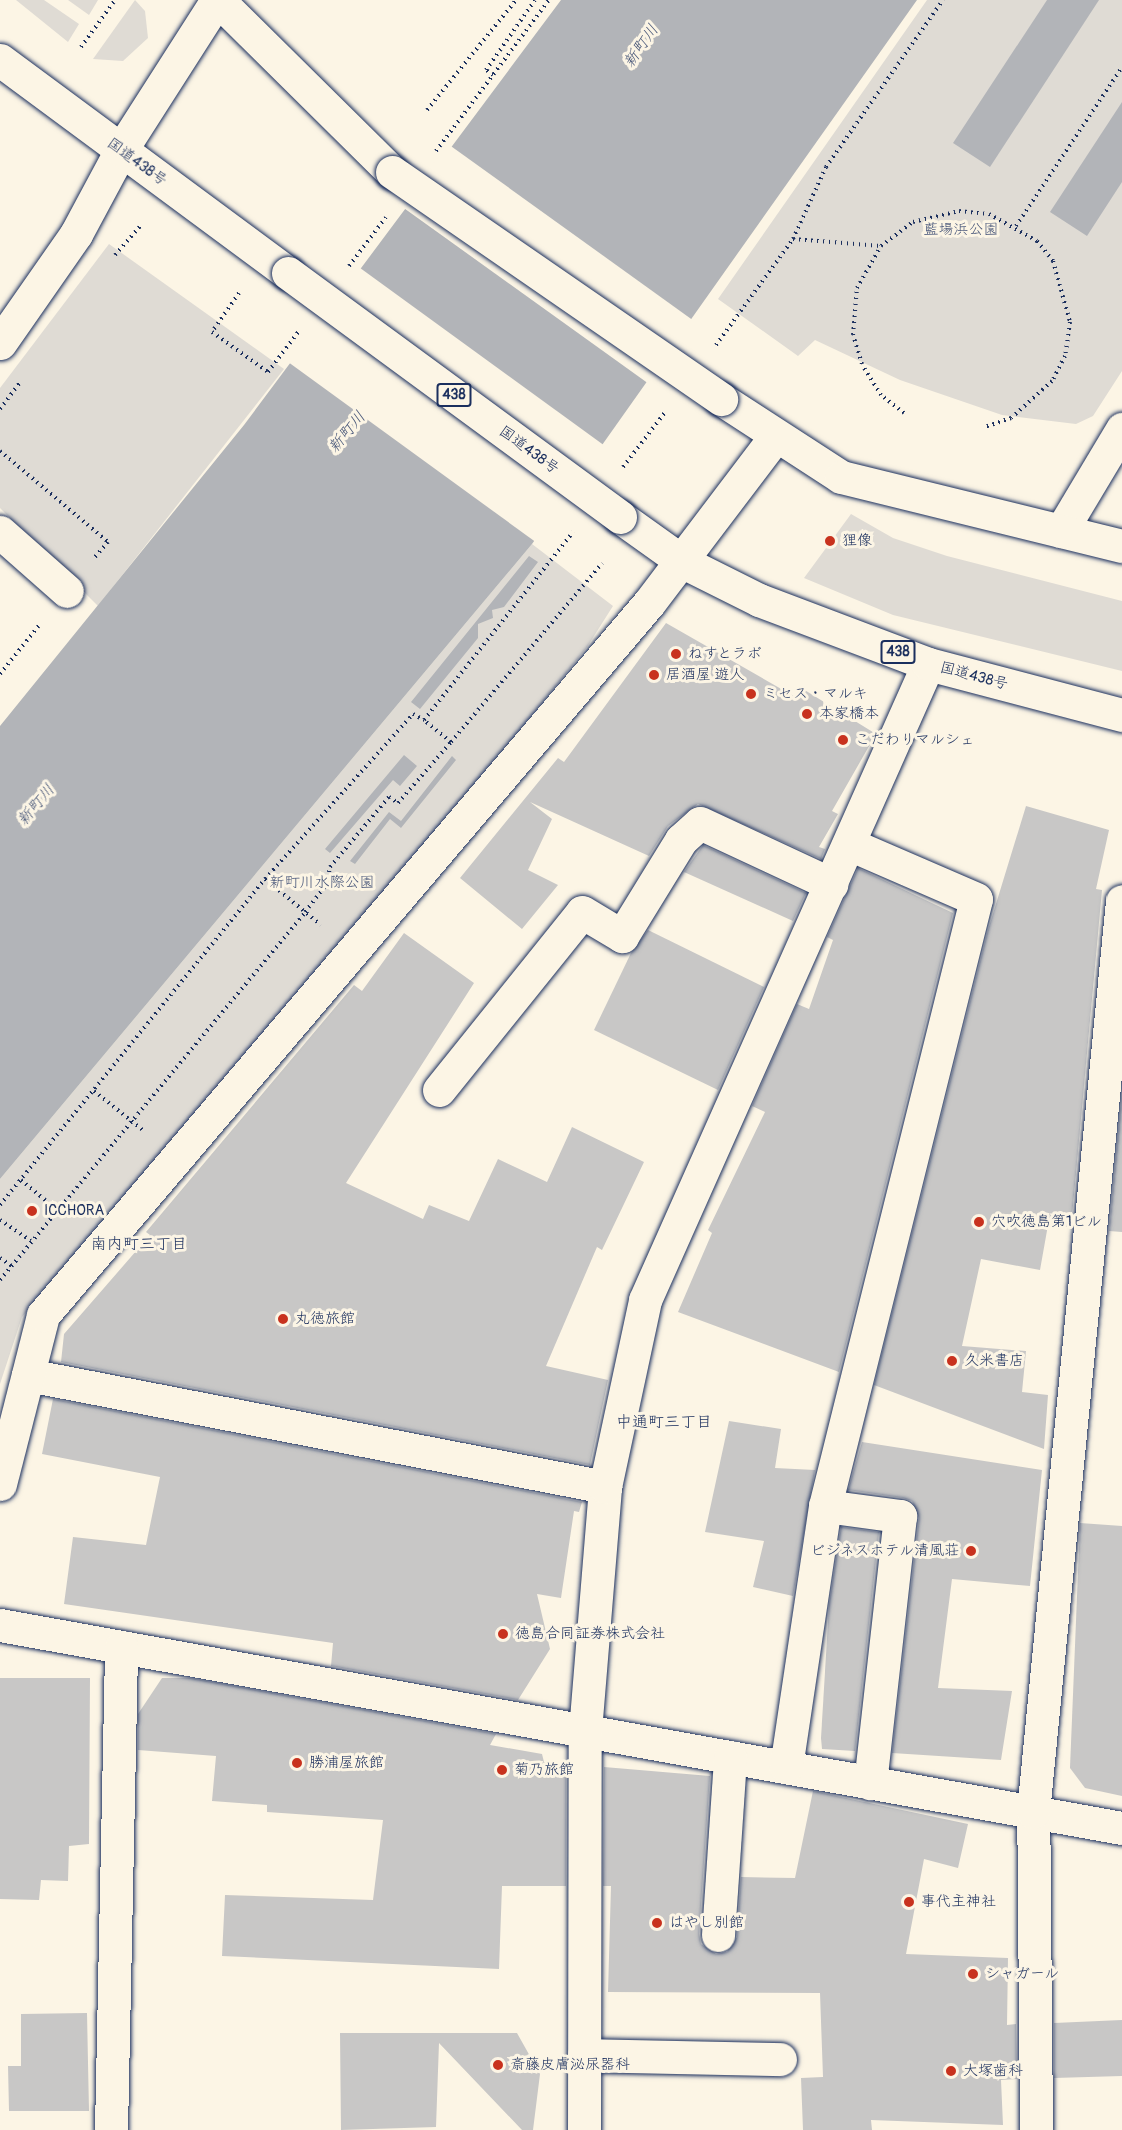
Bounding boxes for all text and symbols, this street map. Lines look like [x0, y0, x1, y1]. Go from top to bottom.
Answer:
water label: 新町川 [619, 21, 663, 71]
street label: 国道438号 [104, 134, 170, 190]
park label: 藍場浜公園 [924, 221, 998, 239]
road number: 438 [436, 384, 472, 406]
water label: 新町川 [324, 407, 370, 457]
street label: 国道438号 [496, 422, 562, 478]
place label: 狸像 [842, 532, 872, 550]
marker: 狸像 [823, 534, 837, 548]
road number: 438 [880, 641, 916, 663]
place label: ねすとラボ [688, 645, 763, 663]
marker: ねすとラボ [669, 647, 683, 661]
street label: 国道438号 [938, 658, 1010, 694]
place label: 居酒屋 遊人 [666, 666, 744, 684]
marker: 居酒屋 遊人 [647, 668, 661, 682]
place label: ミセス・マルキ [763, 685, 868, 703]
marker: ミセス・マルキ [744, 687, 758, 701]
place label: 本家橋本 [819, 705, 879, 723]
marker: 本家橋本 [800, 707, 814, 721]
place label: こだわりマルシェ [855, 731, 975, 749]
marker: こだわりマルシェ [836, 733, 850, 747]
water label: 新町川 [13, 780, 59, 830]
park label: 新町川水際公園 [270, 874, 374, 892]
place label: ICCHORA [44, 1202, 104, 1220]
marker: ICCHORA [25, 1204, 39, 1218]
place label: 穴吹徳島第1ビル [991, 1213, 1102, 1231]
marker: 穴吹徳島第1ビル [972, 1215, 986, 1229]
district label: 南内町三丁目 [91, 1234, 187, 1254]
place label: 丸徳旅館 [295, 1310, 355, 1328]
marker: 丸徳旅館 [276, 1312, 290, 1326]
place label: 久米書店 [964, 1352, 1024, 1370]
marker: 久米書店 [945, 1354, 959, 1368]
district label: 中通町三丁目 [616, 1412, 712, 1432]
place label: ビジネスホテル清風荘 [809, 1542, 959, 1560]
marker: ビジネスホテル清風荘 [964, 1544, 978, 1558]
place label: 徳島合同証券株式会社 [515, 1625, 665, 1643]
marker: 徳島合同証券株式会社 [496, 1627, 510, 1641]
place label: 勝浦屋旅館 [309, 1754, 384, 1772]
marker: 勝浦屋旅館 [290, 1756, 304, 1770]
place label: 菊乃旅館 [514, 1761, 574, 1779]
marker: 菊乃旅館 [495, 1763, 509, 1777]
place label: 事代主神社 [921, 1893, 996, 1911]
marker: 事代主神社 [902, 1895, 916, 1909]
place label: はやし別館 [669, 1914, 744, 1932]
marker: はやし別館 [650, 1916, 664, 1930]
place label: シャガール [985, 1965, 1060, 1983]
marker: シャガール [966, 1967, 980, 1981]
place label: 斎藤皮膚泌尿器科 [510, 2056, 630, 2074]
marker: 斎藤皮膚泌尿器科 [491, 2058, 505, 2072]
place label: 大塚歯科 [963, 2062, 1023, 2080]
marker: 大塚歯科 [944, 2064, 958, 2078]

